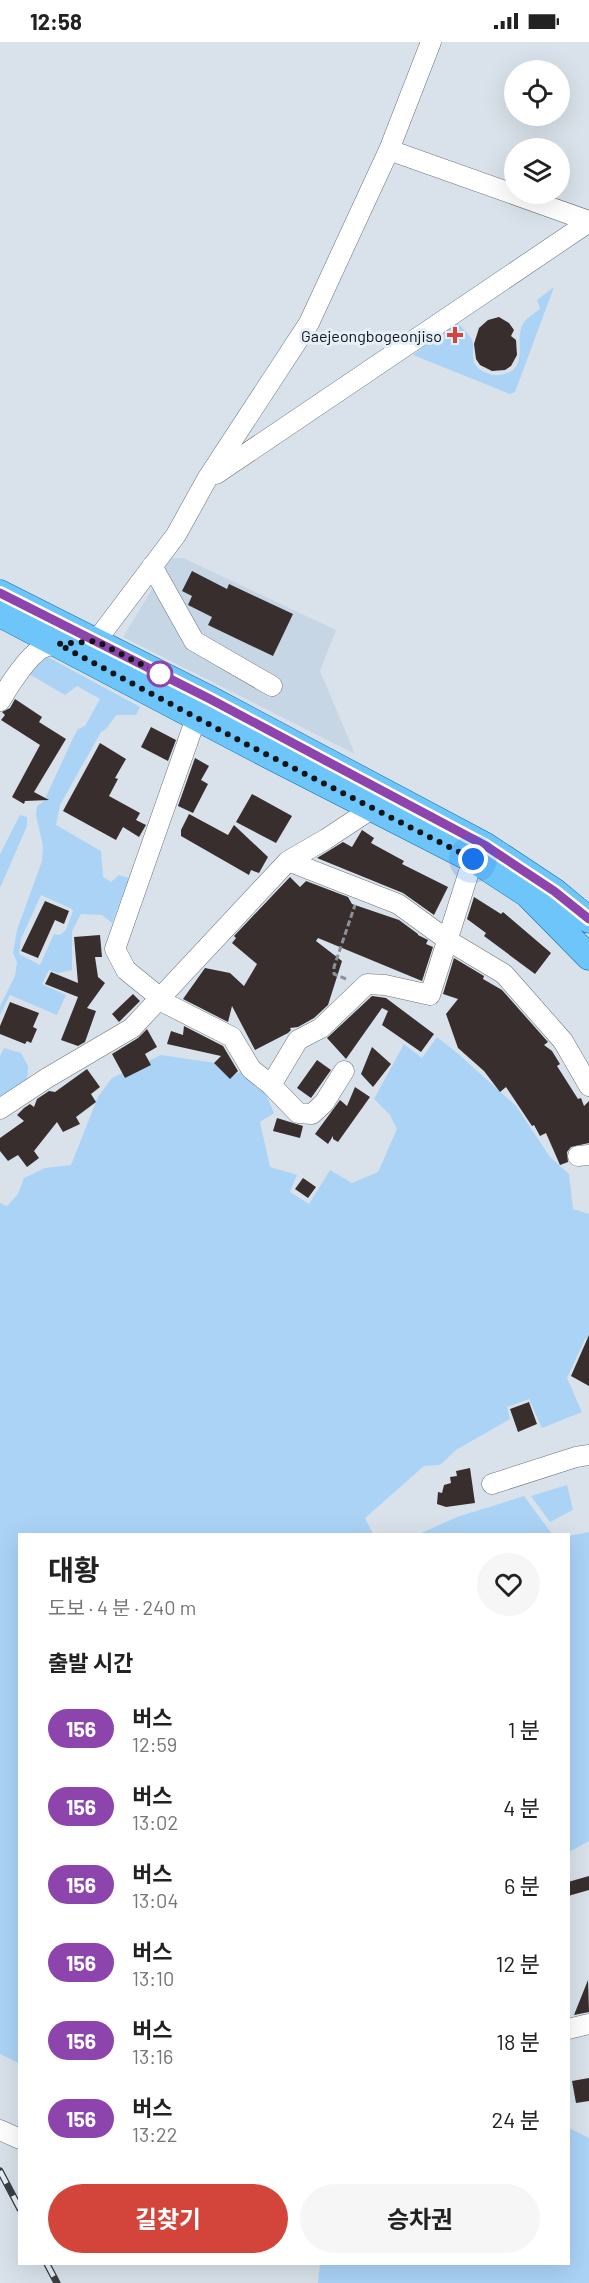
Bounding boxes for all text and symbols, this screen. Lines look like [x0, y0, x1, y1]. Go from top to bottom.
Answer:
text: 12:58 [30, 8, 82, 34]
map controls [504, 60, 570, 204]
button: locate [504, 60, 570, 126]
button: layers [504, 138, 570, 204]
place label: Gaejeongbogeonjiso [301, 326, 442, 345]
marker: Gaejeongbogeonjiso [446, 326, 464, 344]
unlabelled marker [147, 661, 173, 687]
your location [458, 844, 488, 874]
text: 대황 [48, 1552, 100, 1586]
button: heart [477, 1553, 540, 1616]
text: 도보 · 4 분 · 240 m [48, 1595, 196, 1619]
text: 출발 시간 [48, 1649, 133, 1675]
text: 버스 [132, 1704, 172, 1730]
text: 156 [66, 1716, 96, 1741]
text: 1 분 [508, 1716, 540, 1742]
text: 12:59 [132, 1732, 177, 1756]
text: 버스 [132, 1782, 172, 1808]
text: 156 [66, 1794, 96, 1819]
text: 4 분 [503, 1794, 540, 1820]
text: 13:02 [132, 1810, 178, 1834]
text: 버스 [132, 1860, 172, 1886]
text: 156 [66, 1872, 96, 1897]
text: 6 분 [504, 1872, 540, 1898]
text: 13:04 [132, 1888, 178, 1912]
text: 버스 [132, 1938, 172, 1964]
text: 156 [66, 1950, 96, 1975]
text: 12 분 [496, 1950, 540, 1976]
text: 13:10 [132, 1966, 174, 1990]
text: 버스 [132, 2016, 172, 2042]
text: 156 [66, 2028, 96, 2053]
text: 18 분 [496, 2028, 540, 2054]
text: 13:16 [132, 2044, 173, 2068]
text: 버스 [132, 2094, 172, 2120]
text: 156 [66, 2106, 96, 2131]
text: 24 분 [491, 2106, 540, 2132]
text: 13:22 [132, 2122, 178, 2146]
button: 길찾기 [48, 2184, 288, 2253]
button: 승차권 [300, 2184, 540, 2253]

